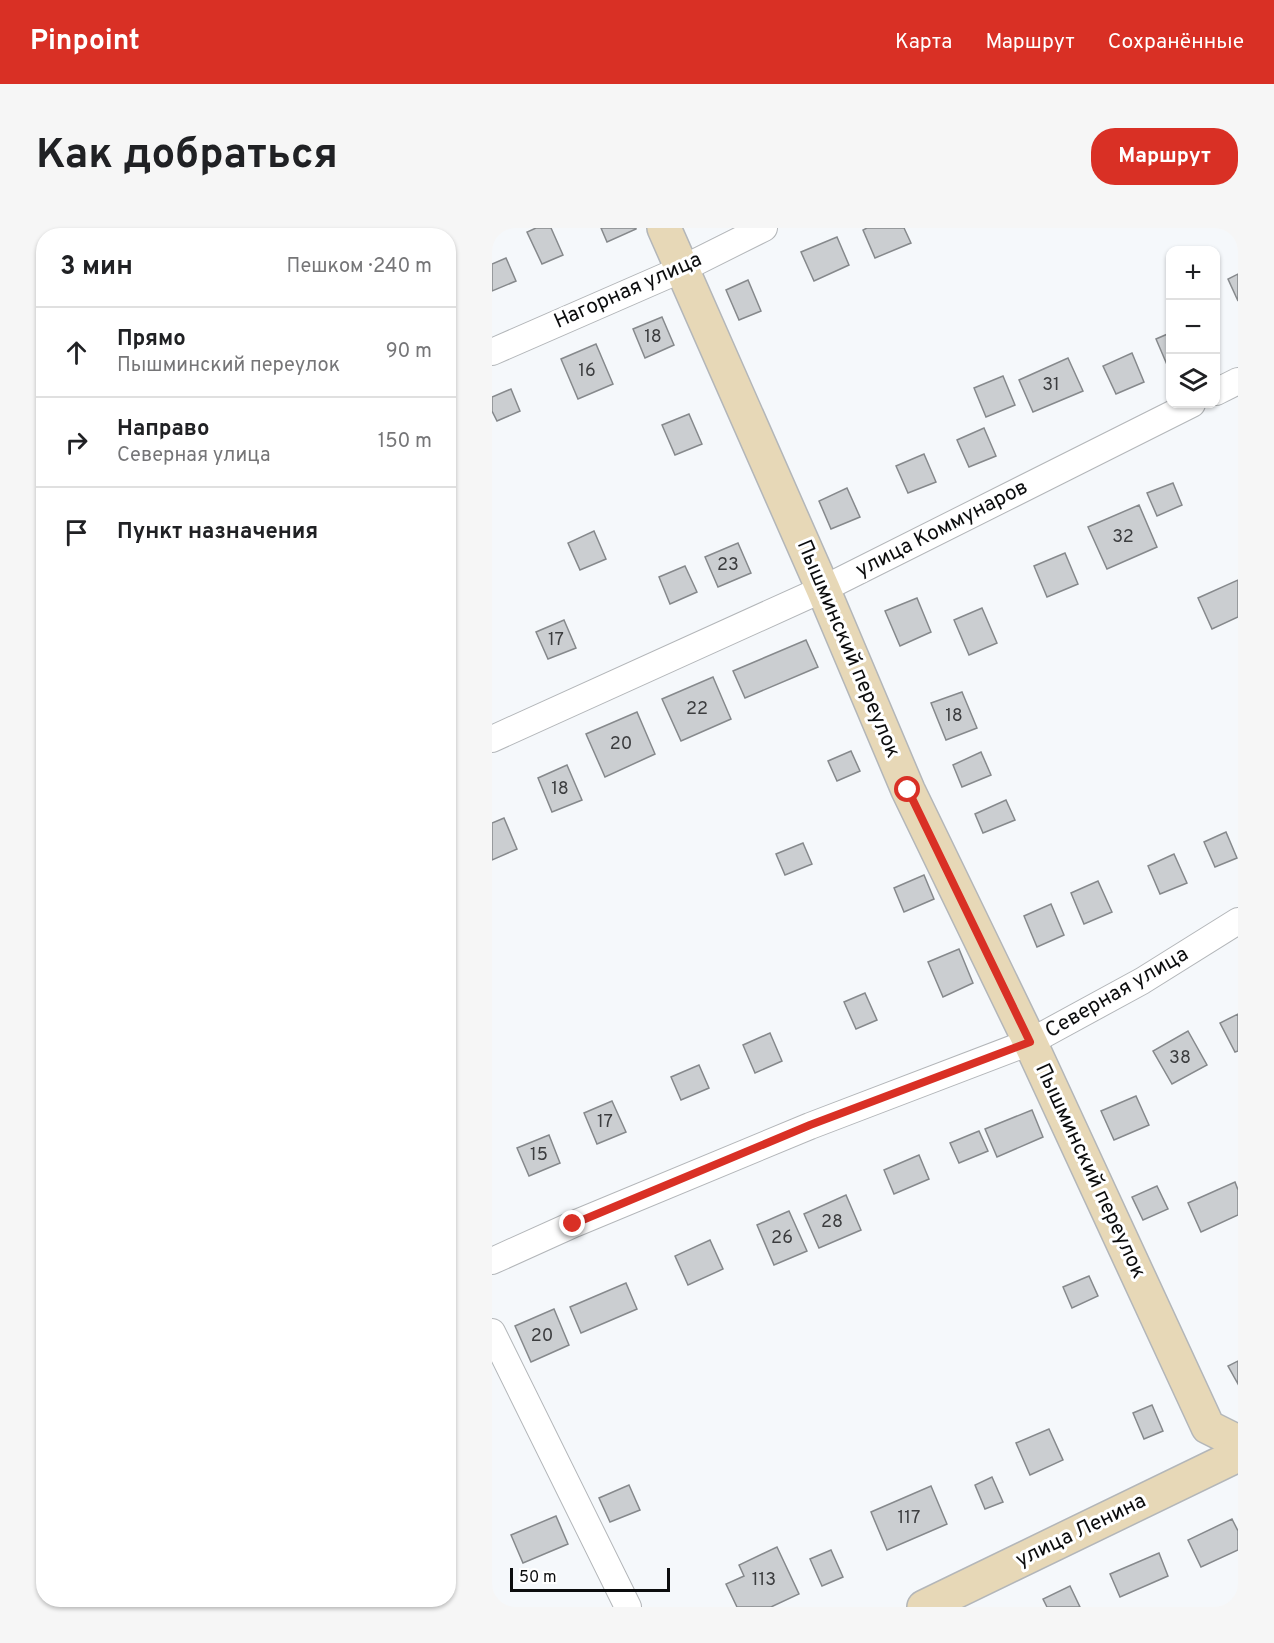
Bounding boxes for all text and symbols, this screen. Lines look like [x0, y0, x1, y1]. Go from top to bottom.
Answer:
text: Pinpoint [30, 24, 140, 60]
text: Карта [895, 29, 952, 56]
text: Маршрут [985, 29, 1075, 56]
text: Сохранённые [1108, 29, 1244, 56]
button: Маршрут [1091, 128, 1238, 185]
text: Как добраться [36, 130, 338, 183]
street label: Нагорная улица [550, 246, 706, 336]
map controls [1166, 246, 1220, 408]
button: + [1166, 246, 1220, 300]
text: 3 мин [60, 251, 133, 284]
text: Пешком · 240 m [287, 254, 432, 280]
button: − [1166, 300, 1220, 354]
text: Прямо [117, 326, 186, 353]
house number: 18 [644, 326, 662, 349]
icon: ahead [60, 336, 93, 369]
text: 90 m [386, 339, 432, 365]
text: Пышминский переулок [117, 353, 340, 379]
button: layers [1166, 354, 1220, 408]
house number: 16 [578, 360, 596, 383]
house number: 31 [1042, 374, 1060, 397]
text: Направо [117, 416, 209, 443]
icon: right [60, 426, 93, 459]
text: 150 m [378, 429, 432, 455]
text: Северная улица [117, 443, 270, 469]
street label: улица Коммунаров [851, 474, 1033, 584]
icon: arrive [60, 516, 93, 549]
text: Пункт назначения [117, 519, 318, 546]
house number: 32 [1112, 526, 1134, 549]
street label: Пышминский переулок [790, 536, 906, 762]
house number: 23 [717, 554, 739, 577]
house number: 17 [548, 629, 564, 652]
house number: 22 [686, 698, 708, 721]
house number: 18 [945, 705, 963, 728]
house number: 20 [610, 733, 632, 756]
route start [894, 776, 920, 802]
house number: 18 [551, 778, 569, 801]
street label: Северная улица [1041, 941, 1193, 1045]
house number: 38 [1169, 1047, 1191, 1070]
street label: Пышминский переулок [1028, 1059, 1152, 1283]
house number: 17 [597, 1111, 613, 1134]
house number: 15 [530, 1144, 548, 1167]
route end [559, 1210, 585, 1236]
house number: 28 [821, 1211, 843, 1234]
house number: 26 [771, 1227, 793, 1250]
house number: 20 [531, 1325, 553, 1348]
street label: улица Ленина [1011, 1488, 1151, 1574]
house number: 117 [898, 1507, 920, 1530]
scale bar [510, 1565, 670, 1592]
text: 50 m [519, 1568, 557, 1588]
house number: 113 [752, 1569, 776, 1592]

